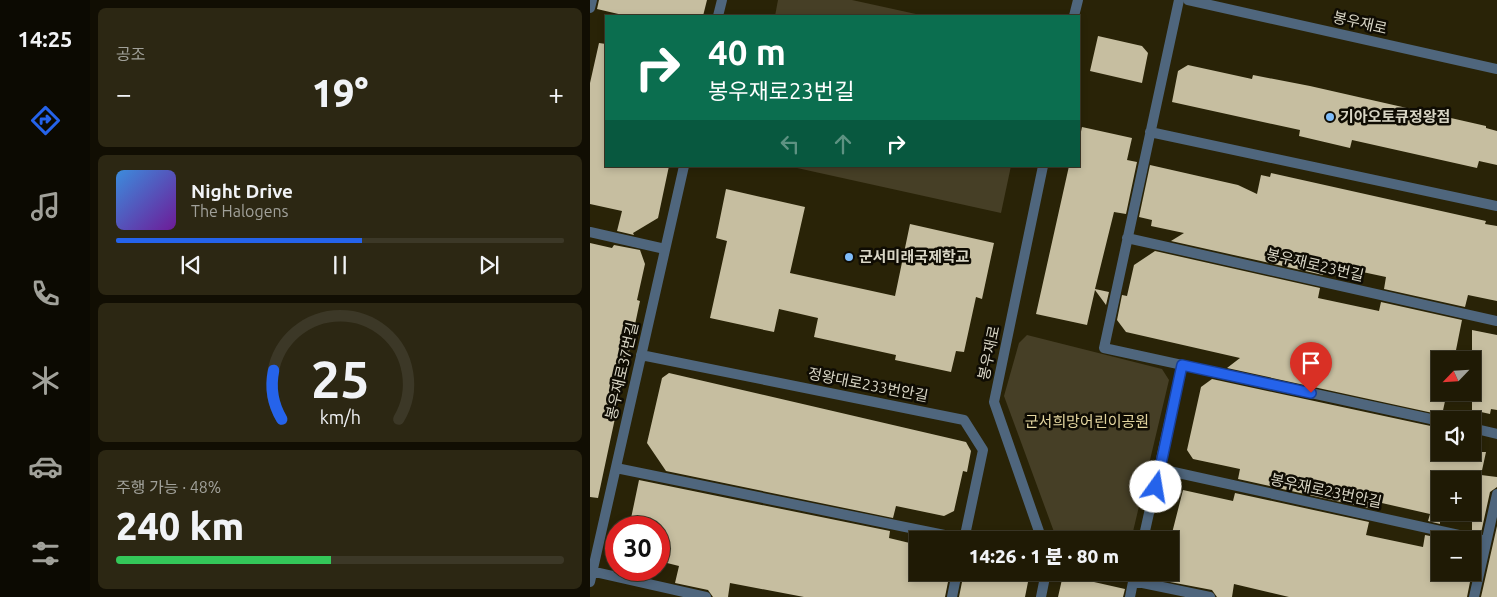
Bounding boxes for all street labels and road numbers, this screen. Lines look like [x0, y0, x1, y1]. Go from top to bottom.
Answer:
street label: 봉우재로 [1331, 8, 1389, 37]
street label: 봉우재로23번길 [1265, 245, 1366, 284]
street label: 봉우재로37번길 [602, 320, 641, 421]
street label: 봉우재로 [974, 324, 1003, 382]
street label: 정왕대로233번안길 [807, 365, 930, 404]
street label: 봉우재로23번안길 [1269, 470, 1383, 511]

